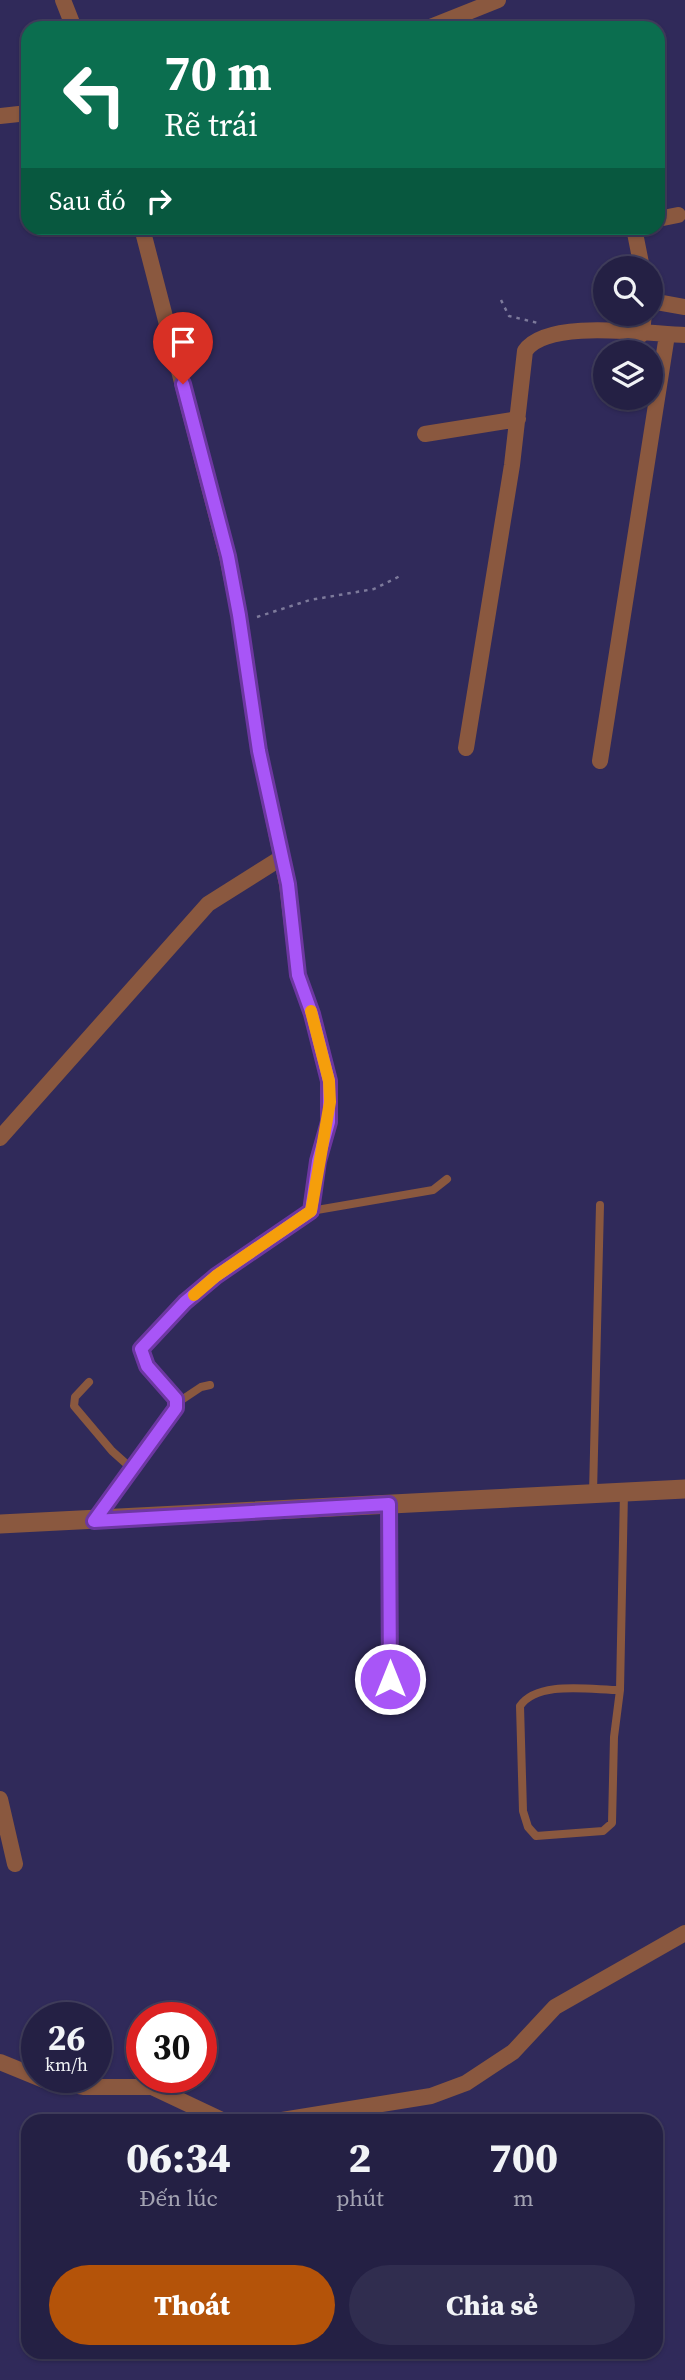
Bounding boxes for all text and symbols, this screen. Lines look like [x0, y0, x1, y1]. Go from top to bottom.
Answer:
text: 70 m [164, 39, 272, 106]
icon: left [49, 49, 140, 140]
text: Rẽ trái [164, 103, 258, 147]
icon: right [140, 182, 178, 220]
text: Sau đó [49, 183, 126, 219]
map controls [593, 256, 663, 410]
button: search [593, 256, 663, 326]
pin [153, 312, 213, 384]
icon: arrive [164, 323, 202, 361]
button: layers [593, 340, 663, 410]
position arrow [353, 1642, 427, 1716]
speed limit sign: 30 [126, 2002, 217, 2093]
text: 26 [48, 2014, 85, 2062]
text: km/h [45, 2052, 88, 2077]
text: 06:34 [126, 2128, 231, 2186]
text: 2 [348, 2128, 371, 2186]
text: 700 [489, 2128, 558, 2186]
text: Đến lúc [139, 2182, 218, 2214]
text: phút [336, 2182, 384, 2214]
text: m [513, 2182, 534, 2214]
button: Thoát [49, 2265, 335, 2345]
button: Chia sẻ [349, 2265, 635, 2345]

